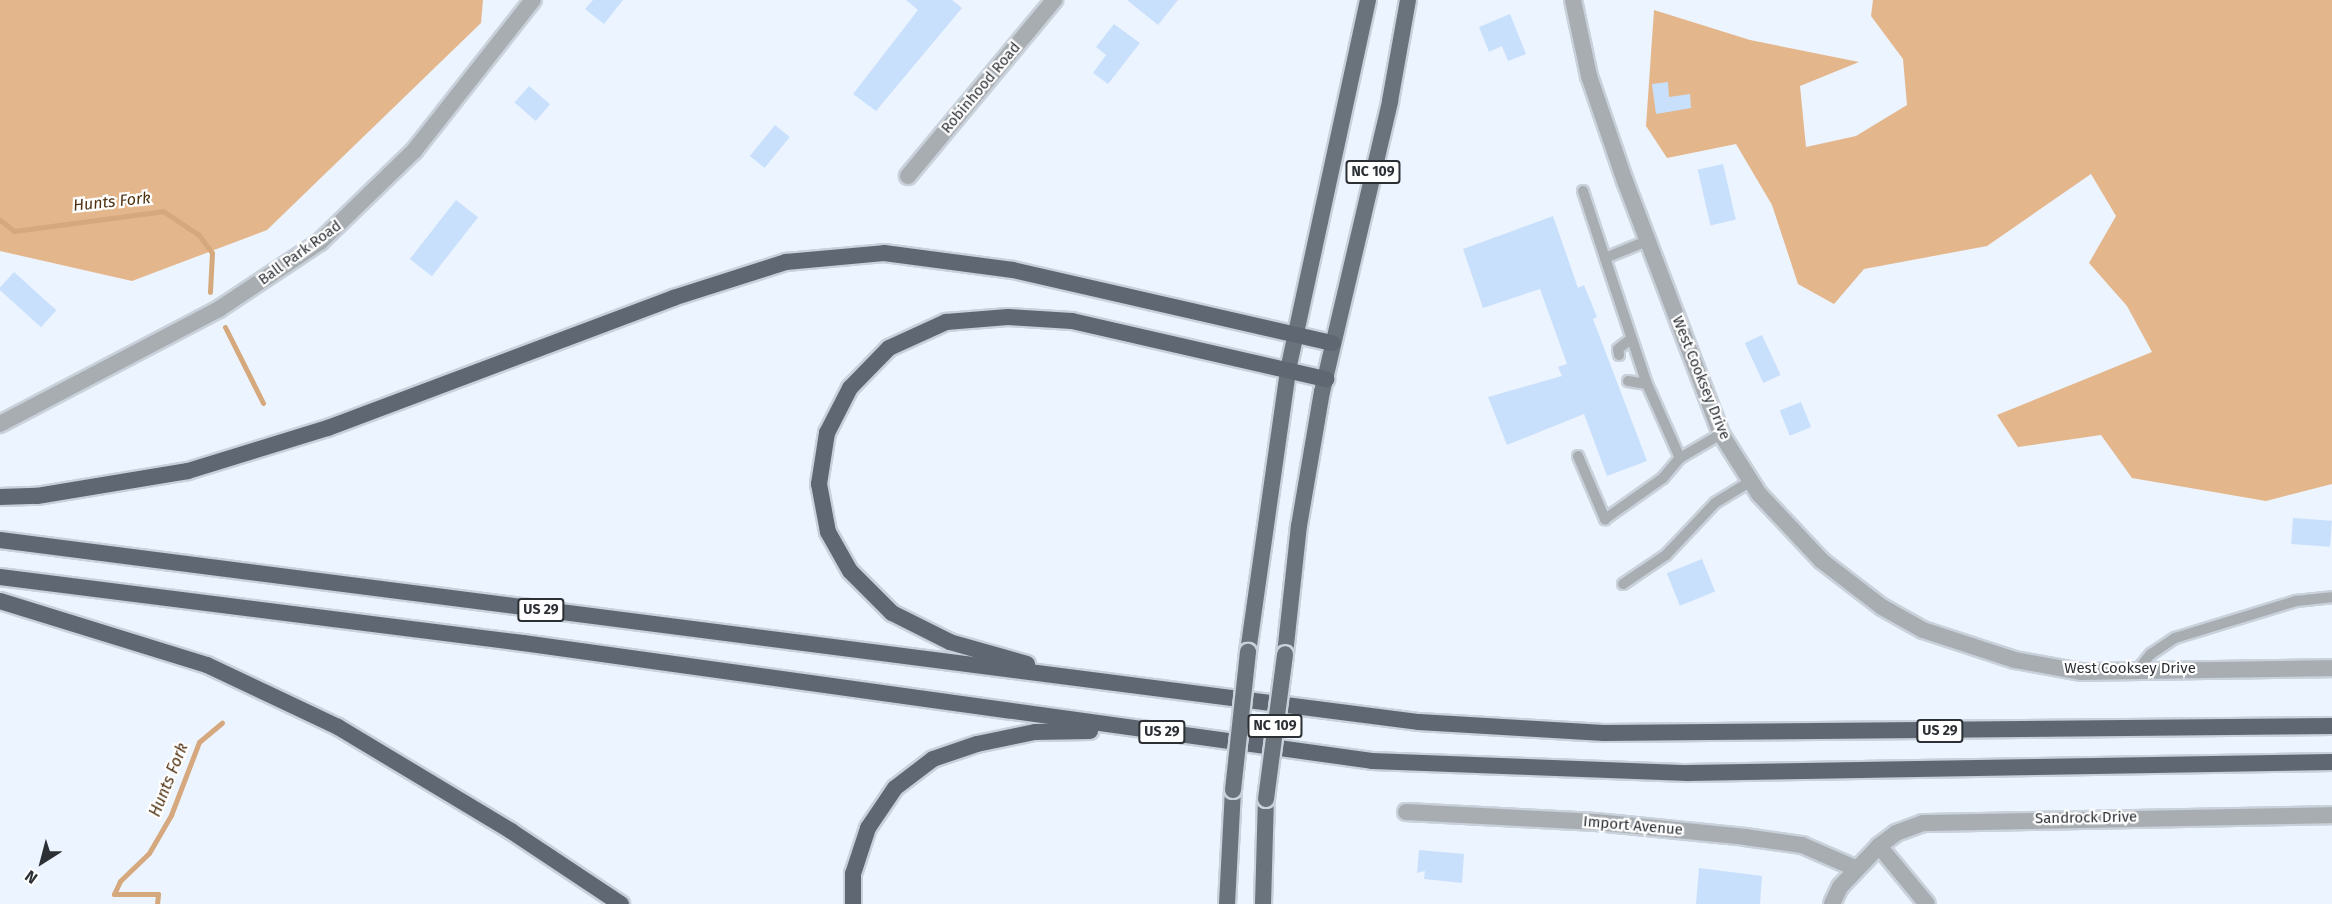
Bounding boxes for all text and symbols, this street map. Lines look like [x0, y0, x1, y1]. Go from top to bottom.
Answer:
street label: Robinhood Road [938, 39, 1024, 137]
road number: NC 109 [1344, 161, 1402, 183]
water label: Hunts Fork [72, 188, 152, 216]
street label: Ball Park Road [255, 217, 345, 289]
street label: West Cooksey Drive [1668, 314, 1734, 442]
road number: US 29 [517, 599, 565, 621]
street label: West Cooksey Drive [2064, 660, 2196, 678]
road number: NC 109 [1246, 715, 1304, 737]
road number: US 29 [1916, 720, 1964, 742]
road number: US 29 [1138, 721, 1186, 743]
water label: Hunts Fork [146, 740, 192, 820]
street label: Sandrock Drive [2035, 808, 2137, 828]
street label: Import Avenue [1582, 813, 1684, 839]
north arrow [12, 832, 72, 892]
text: N [21, 866, 41, 888]

